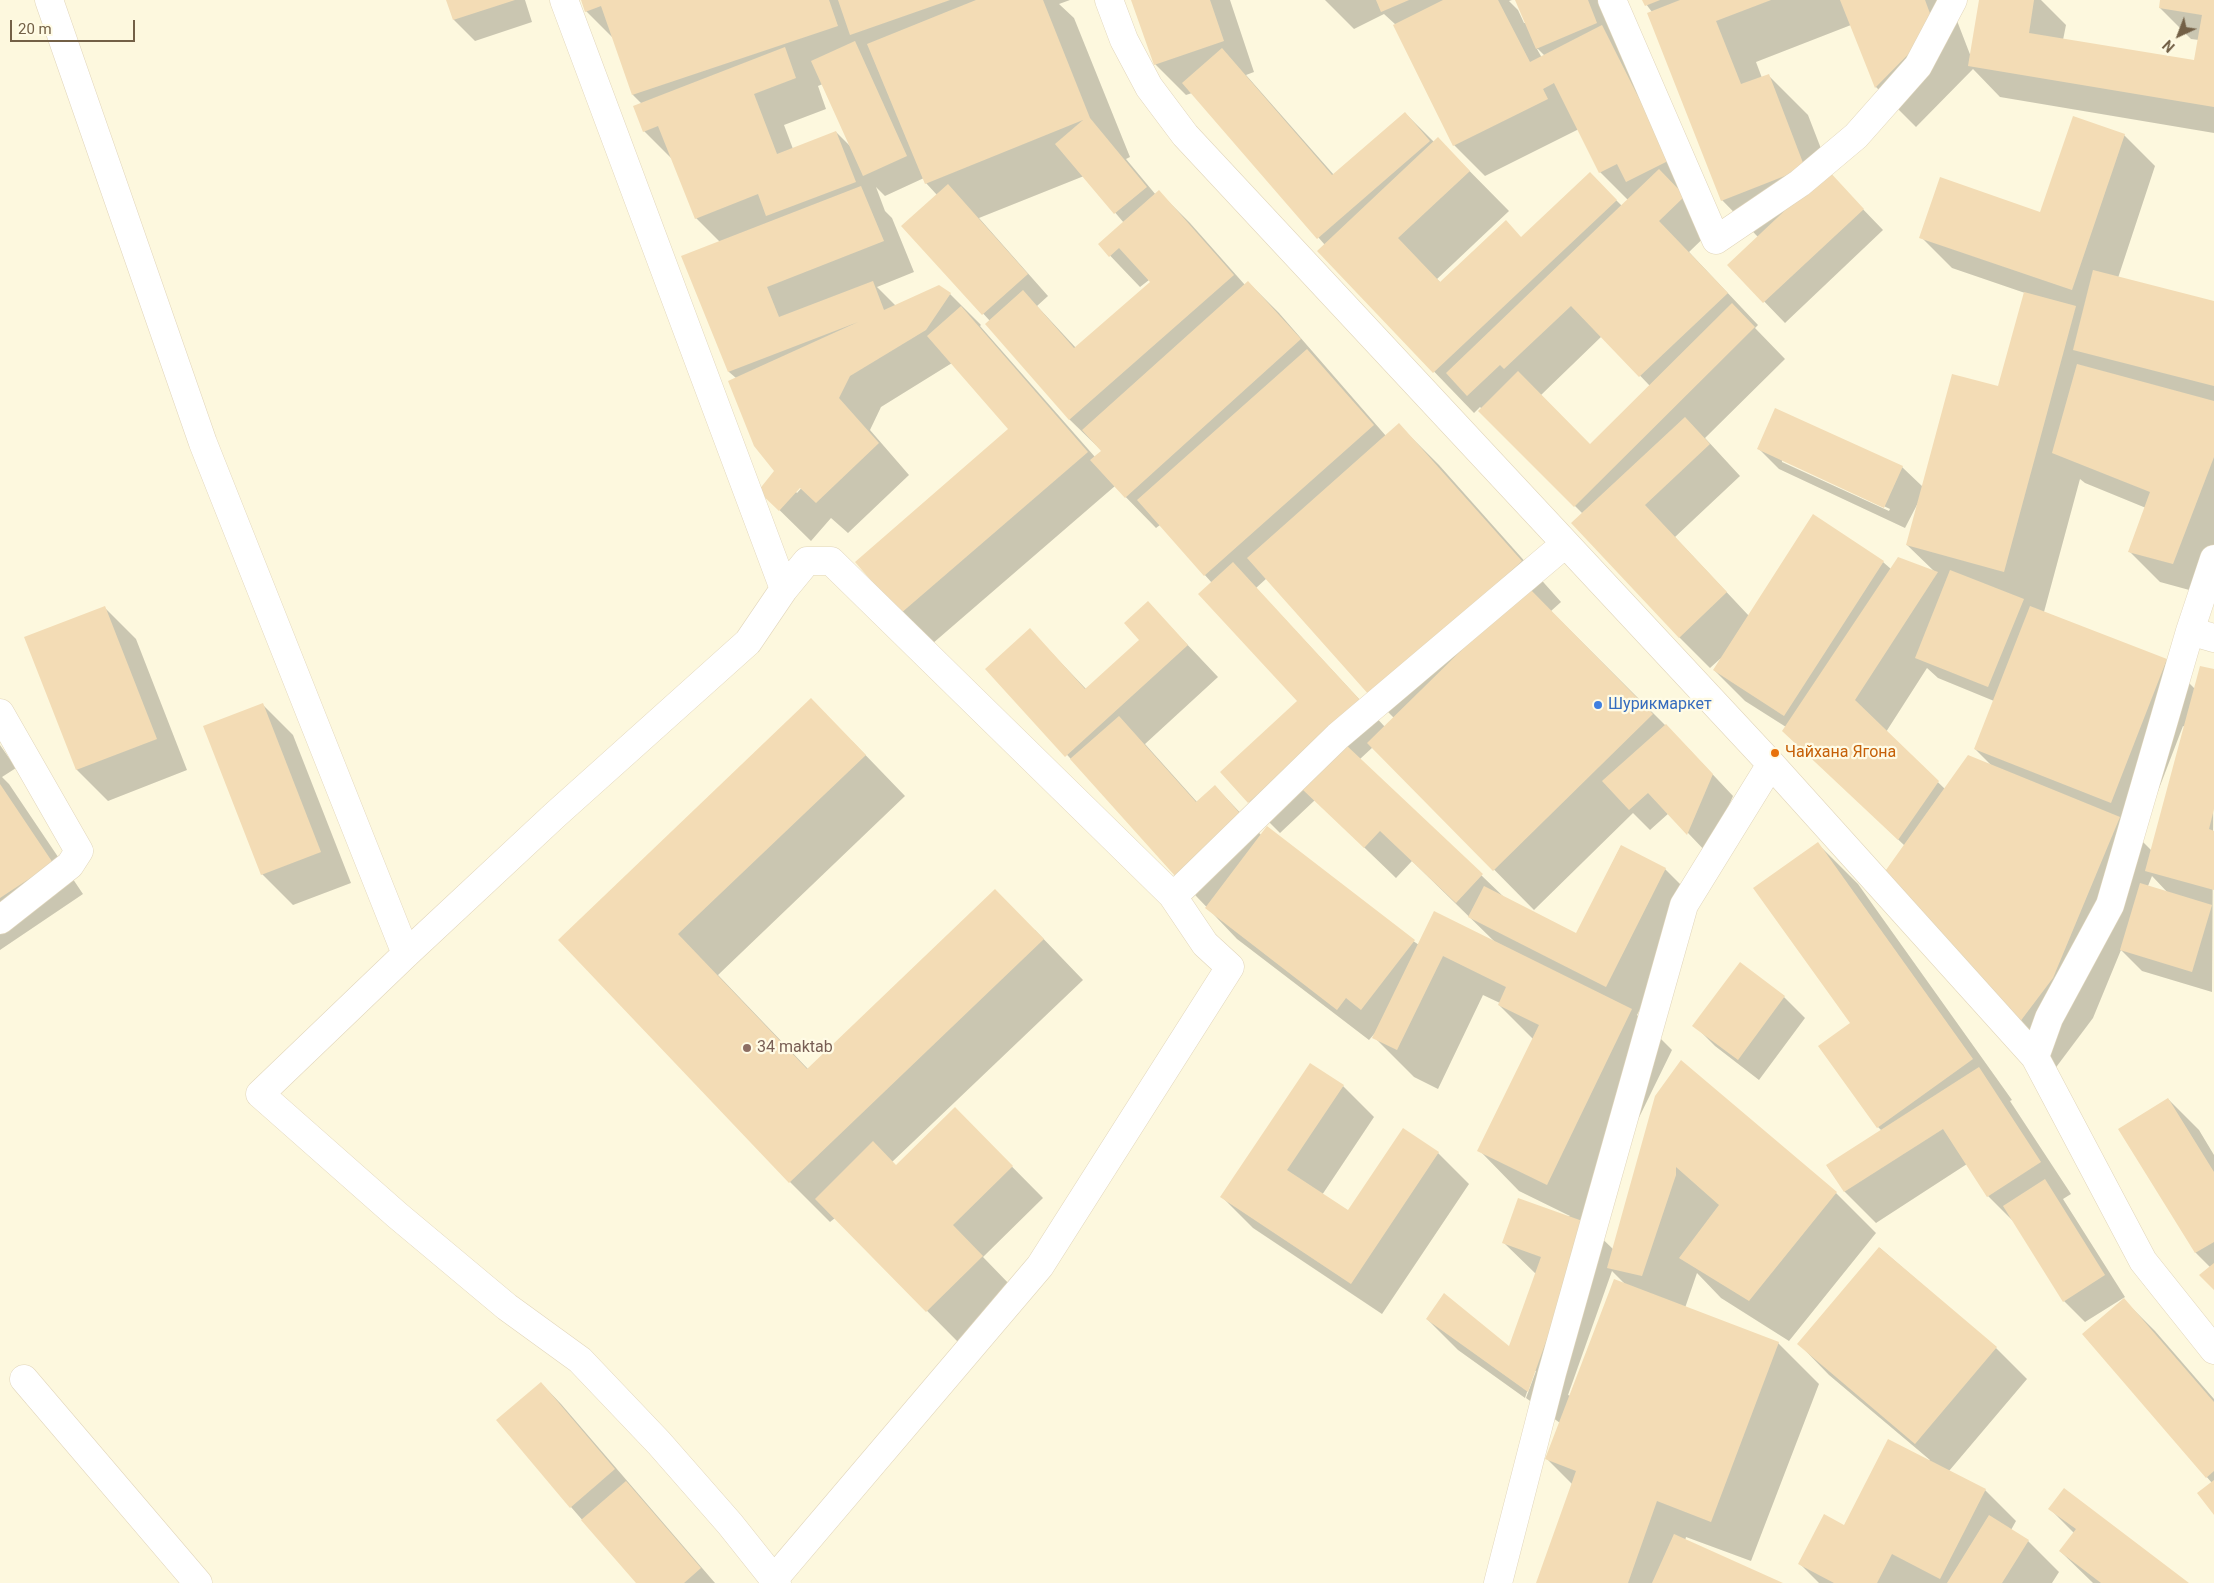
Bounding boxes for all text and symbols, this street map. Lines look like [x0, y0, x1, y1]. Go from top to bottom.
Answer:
scale bar [12, 10, 138, 42]
north arrow [2154, 10, 2204, 60]
text: 20 m [18, 20, 52, 38]
text: N [2160, 37, 2178, 55]
place label: Шурикмаркет [1608, 695, 1712, 715]
marker: Шурикмаркет [1592, 699, 1604, 711]
place label: Чайхана Ягона [1785, 743, 1896, 763]
marker: Чайхана Ягона [1769, 747, 1781, 759]
place label: 34 maktab [757, 1038, 833, 1058]
marker: 34 maktab [741, 1042, 753, 1054]

